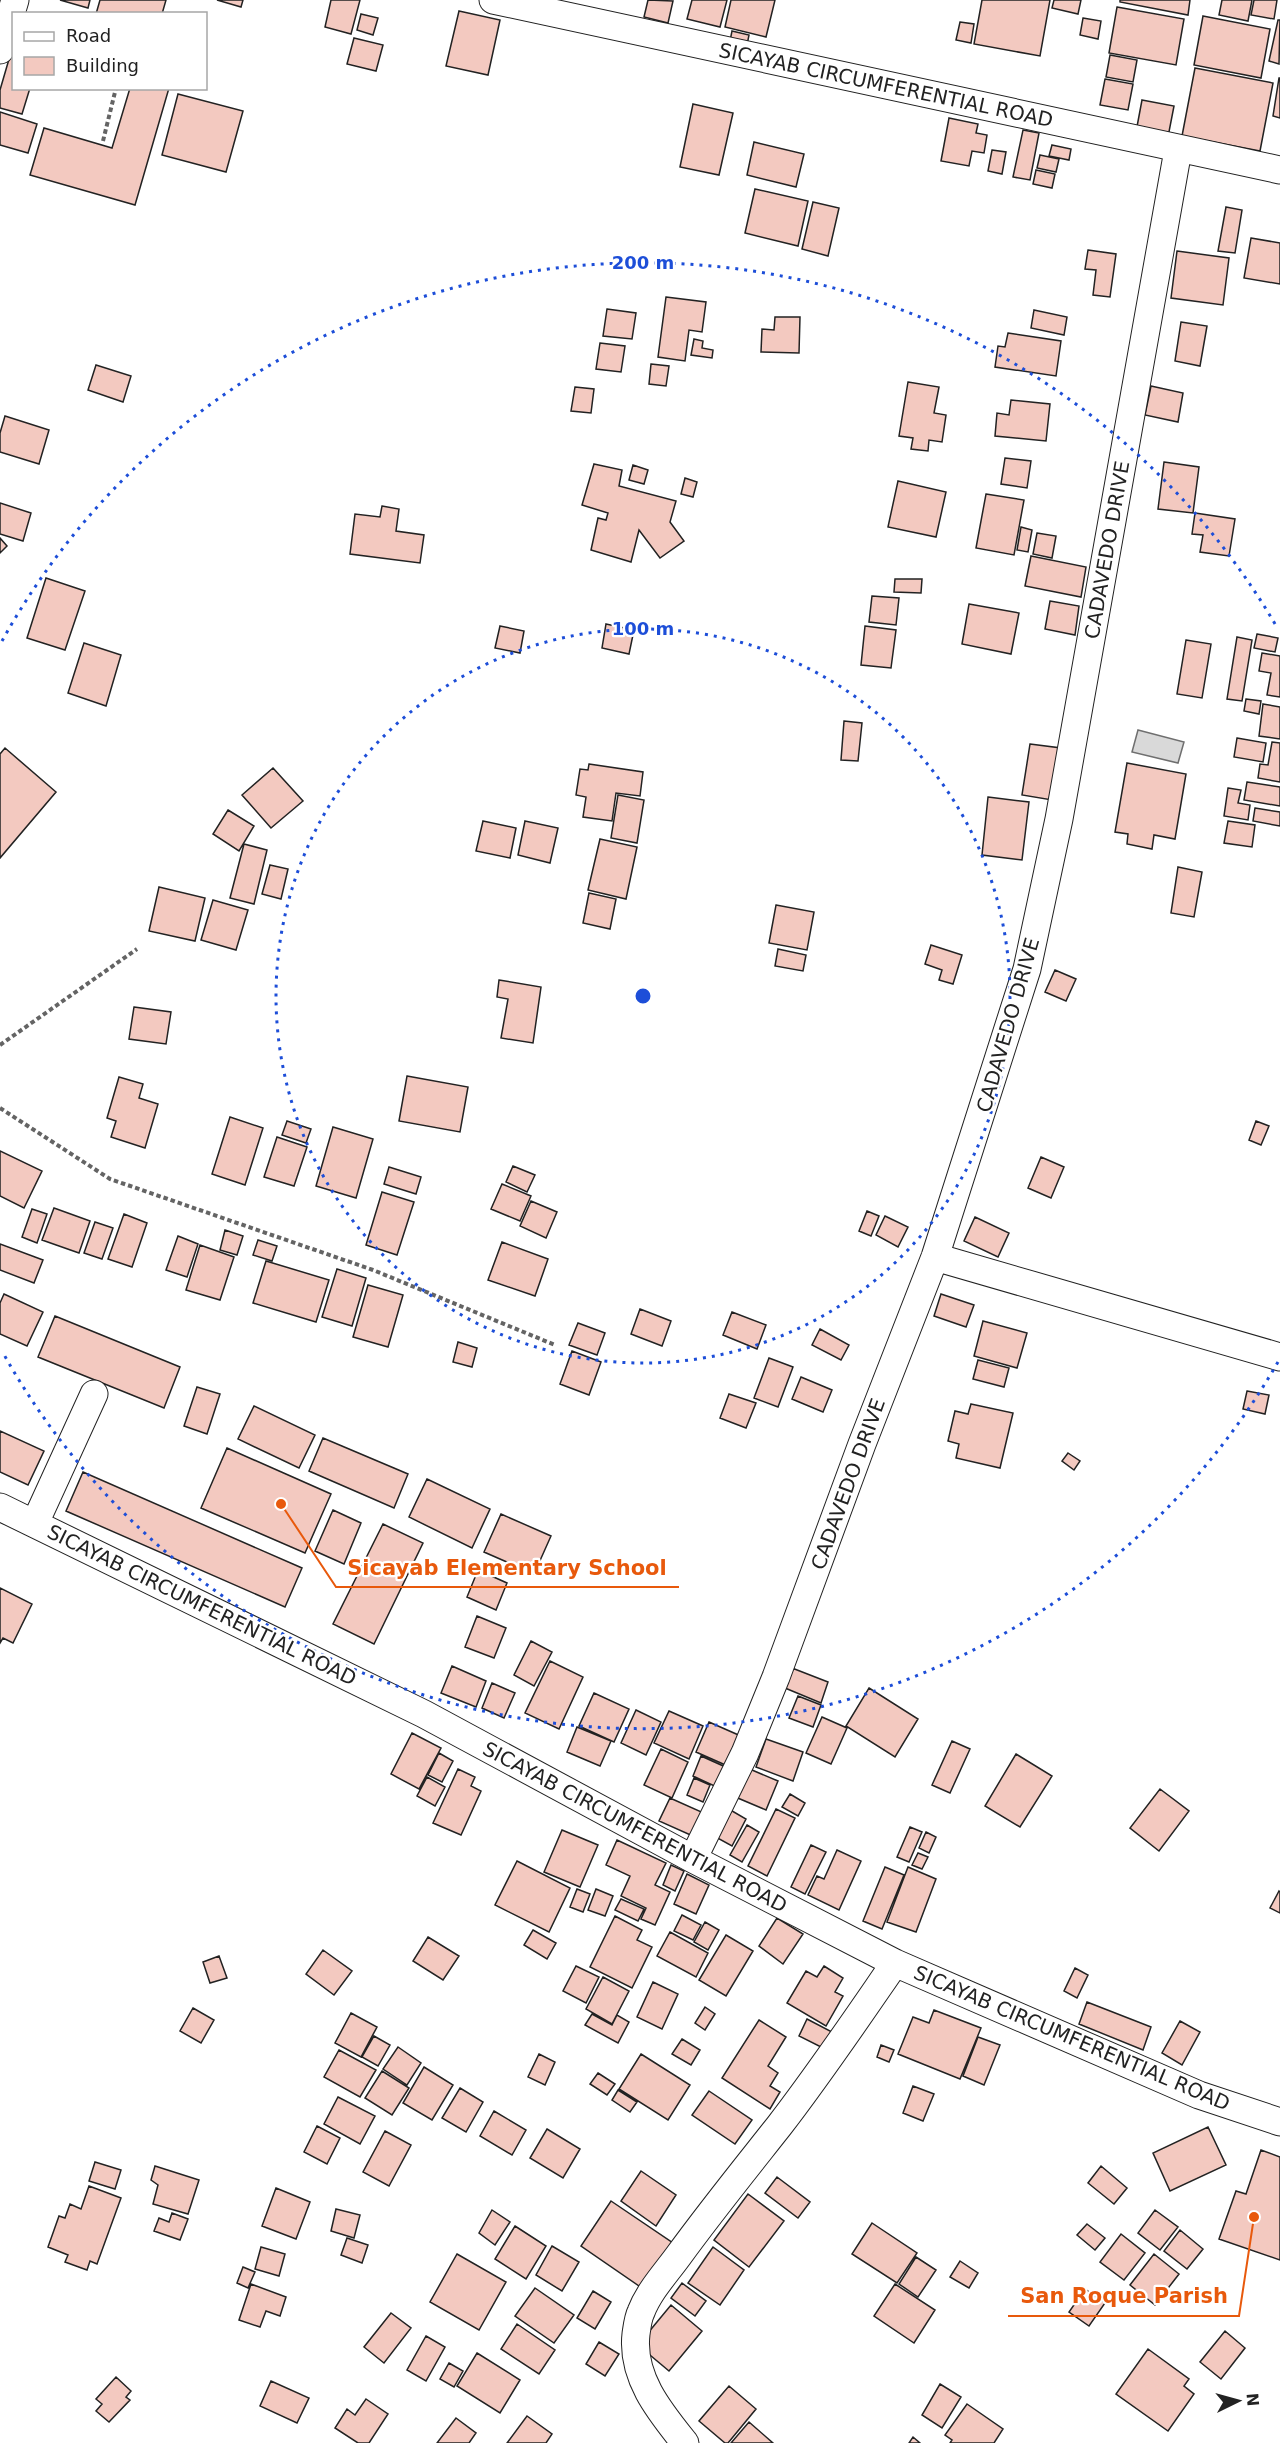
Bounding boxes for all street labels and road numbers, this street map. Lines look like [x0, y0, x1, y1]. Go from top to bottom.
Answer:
street label: SICAYAB CIRCUMFERENTIAL ROAD [717, 38, 1055, 132]
street label: CADAVEDO DRIVE [1080, 459, 1134, 641]
street label: CADAVEDO DRIVE [972, 935, 1044, 1115]
street label: CADAVEDO DRIVE [806, 1395, 890, 1573]
street label: SICAYAB CIRCUMFERENTIAL ROAD [43, 1519, 361, 1691]
street label: SICAYAB CIRCUMFERENTIAL ROAD [479, 1736, 791, 1918]
street label: SICAYAB CIRCUMFERENTIAL ROAD [910, 1960, 1234, 2116]

